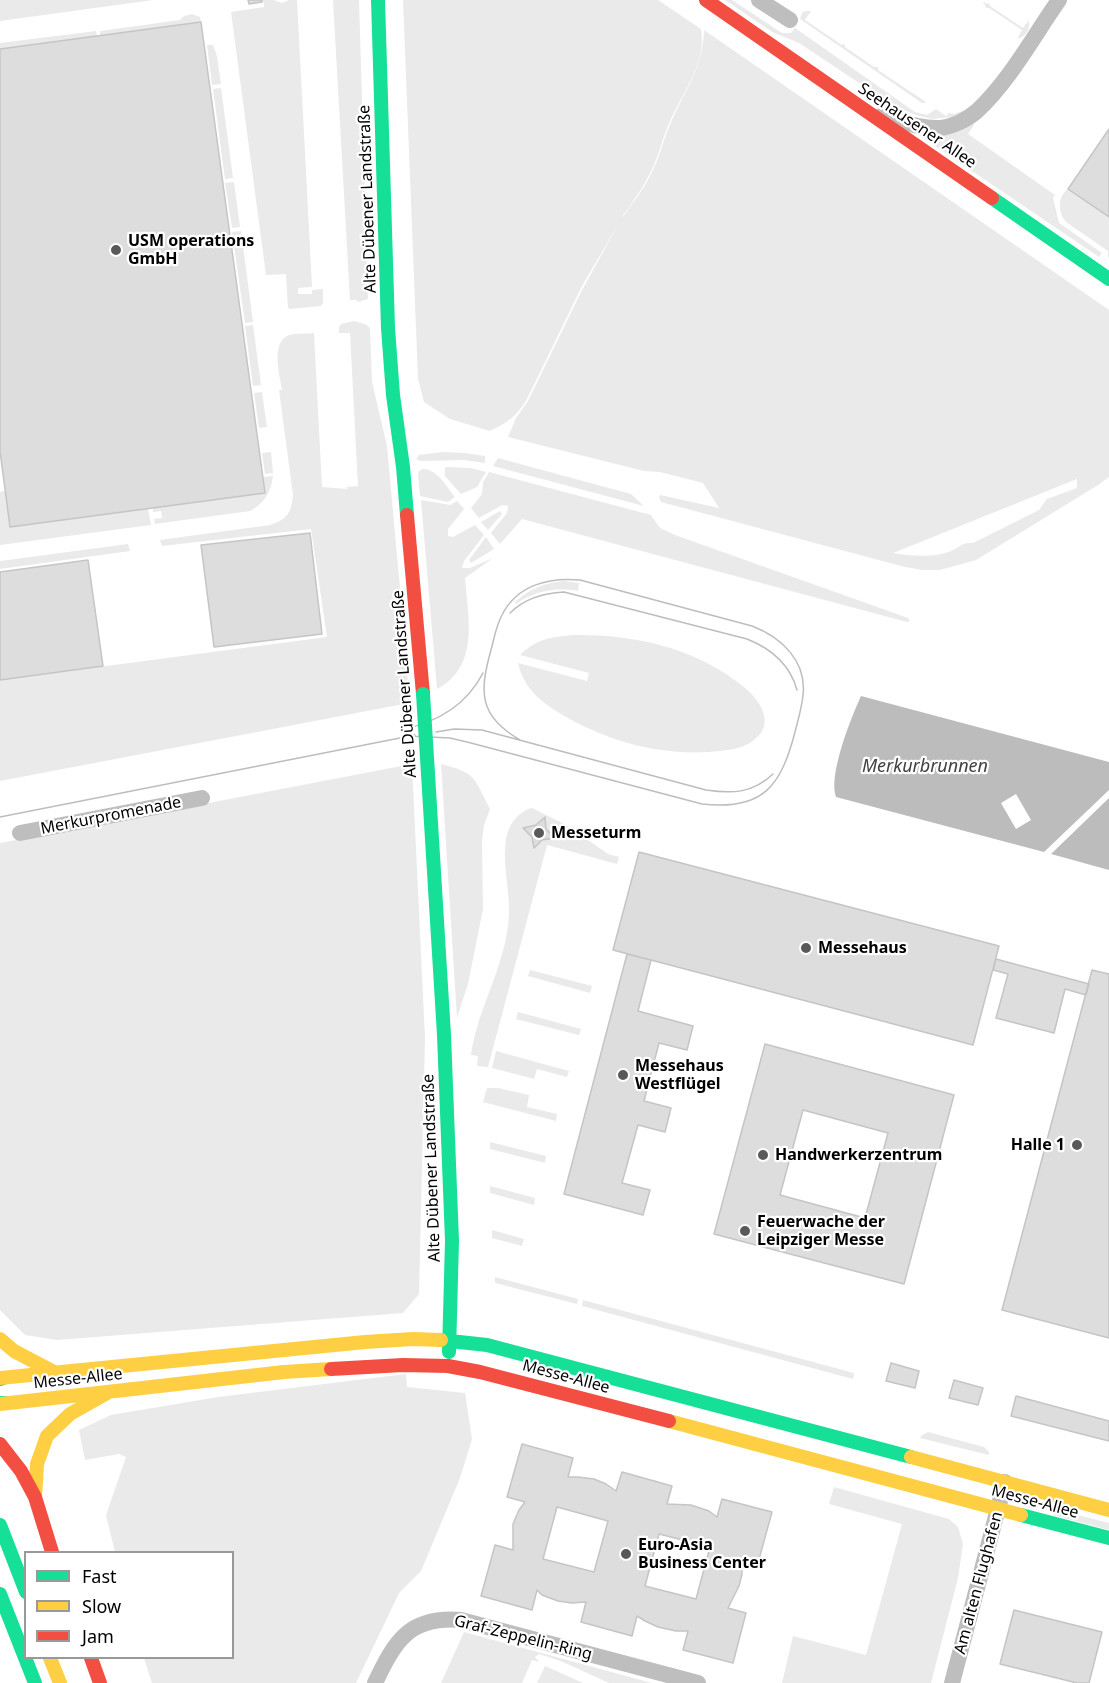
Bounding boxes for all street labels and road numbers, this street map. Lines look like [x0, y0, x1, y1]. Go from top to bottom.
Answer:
street label: Seehausener Allee [854, 79, 980, 173]
street label: Alte Dübener Landstraße [355, 105, 381, 293]
street label: Alte Dübener Landstraße [389, 589, 421, 779]
street label: Merkurpromenade [39, 793, 183, 839]
street label: Alte Dübener Landstraße [419, 1074, 445, 1262]
street label: Messe-Allee [520, 1356, 612, 1398]
street label: Messe-Allee [32, 1365, 124, 1393]
street label: Messe-Allee [989, 1481, 1081, 1523]
street label: Am alten Flughafen [951, 1510, 1007, 1656]
street label: Graf-Zeppelin-Ring [452, 1612, 594, 1664]

